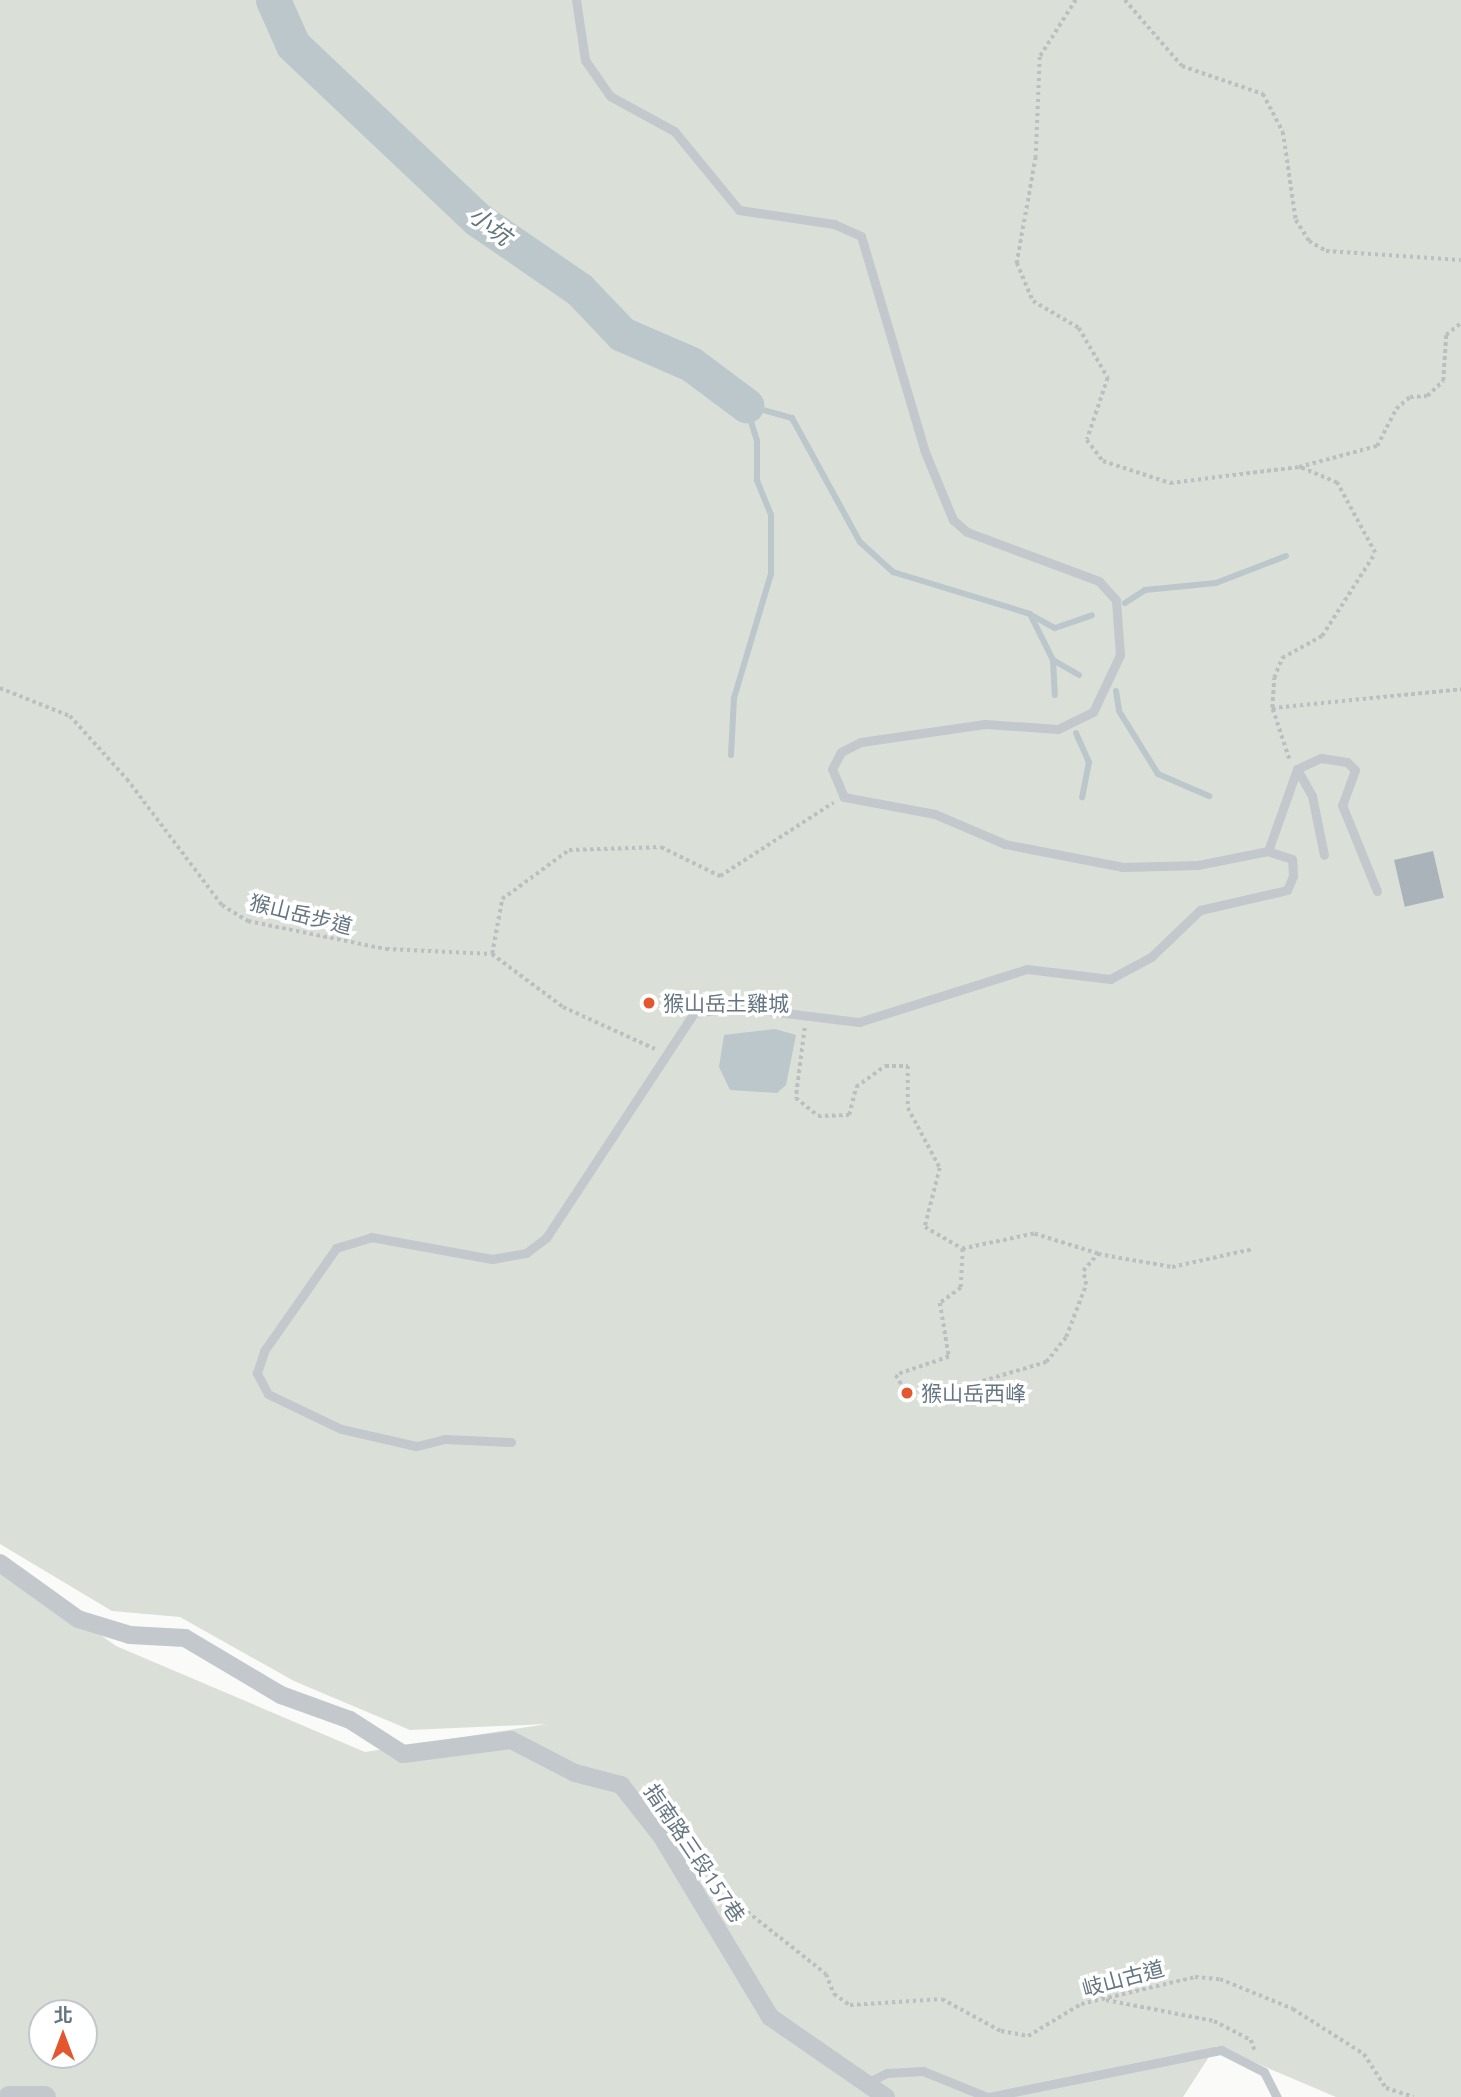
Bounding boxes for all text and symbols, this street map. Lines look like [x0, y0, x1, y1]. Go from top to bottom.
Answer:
water label: 小坑 [463, 201, 517, 251]
street label: 猴山岳步道 [247, 889, 355, 939]
place label: 猴山岳土雞城 [663, 990, 789, 1016]
marker: 猴山岳土雞城 [641, 995, 657, 1011]
place label: 猴山岳西峰 [921, 1380, 1026, 1406]
marker: 猴山岳西峰 [899, 1385, 915, 1401]
street label: 指南路三段157巷 [639, 1779, 751, 1927]
street label: 岐山古道 [1079, 1955, 1167, 2001]
north arrow [28, 1999, 98, 2069]
text: 北 [53, 2004, 73, 2026]

